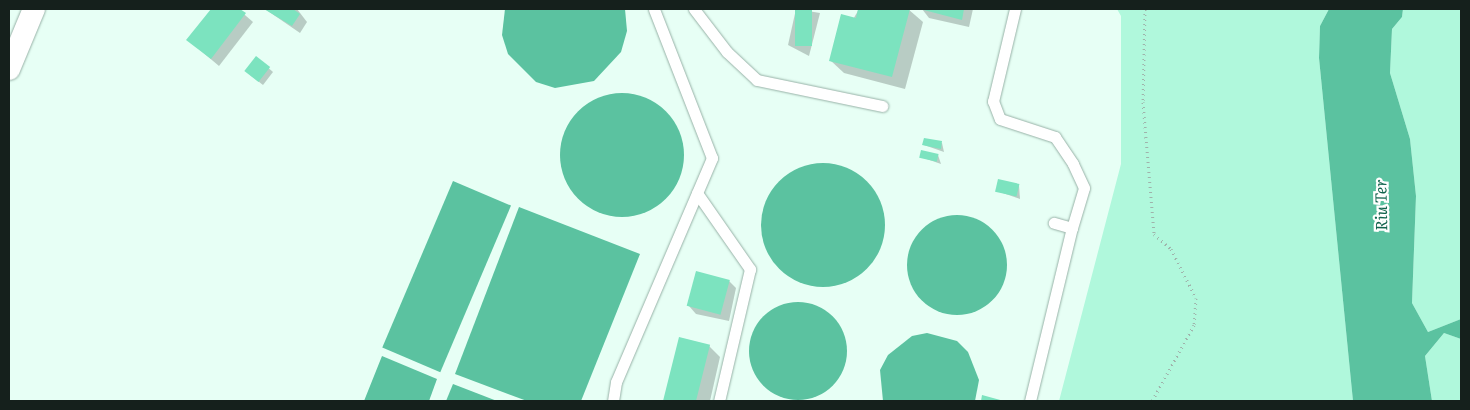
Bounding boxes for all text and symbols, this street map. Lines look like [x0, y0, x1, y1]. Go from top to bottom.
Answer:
water label: Riu Ter [1370, 179, 1390, 231]

